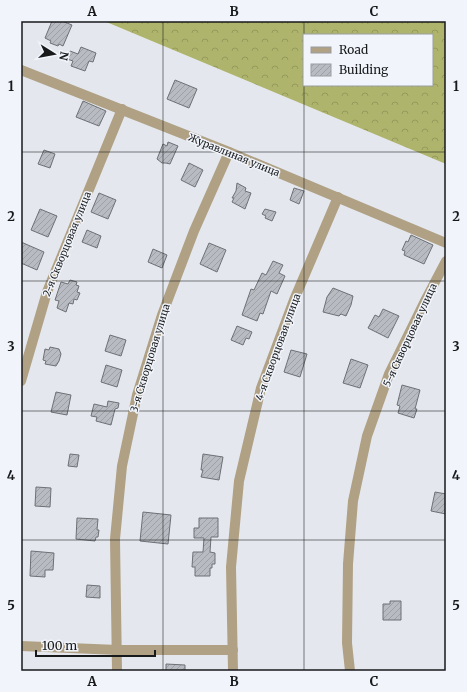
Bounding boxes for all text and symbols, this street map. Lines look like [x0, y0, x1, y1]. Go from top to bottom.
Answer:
text: A [86, 3, 97, 20]
text: B [229, 3, 239, 20]
text: C [370, 3, 379, 20]
north arrow [34, 34, 74, 74]
legend [303, 34, 433, 86]
text: Road [339, 42, 368, 57]
text: N [56, 50, 72, 62]
text: Building [339, 62, 389, 77]
text: 1 [8, 78, 14, 95]
text: 1 [453, 78, 459, 95]
street label: Журавлиная улица [186, 131, 282, 180]
street label: 2-я Скворцовая улица [40, 189, 94, 298]
text: 2 [7, 208, 15, 225]
text: 2 [452, 208, 460, 225]
street label: 5-я Скворцовая улица [380, 281, 440, 389]
street label: 4-я Скворцовая улица [253, 291, 304, 402]
street label: 3-я Скворцовая улица [127, 302, 173, 414]
text: 3 [7, 338, 15, 355]
text: 3 [452, 338, 460, 355]
text: 4 [7, 467, 16, 484]
text: 4 [452, 467, 461, 484]
text: 5 [7, 597, 15, 614]
text: 5 [452, 597, 460, 614]
scale bar [36, 632, 155, 658]
text: 100 m [42, 638, 77, 653]
text: A [86, 673, 97, 690]
text: B [229, 673, 239, 690]
text: C [370, 673, 379, 690]

